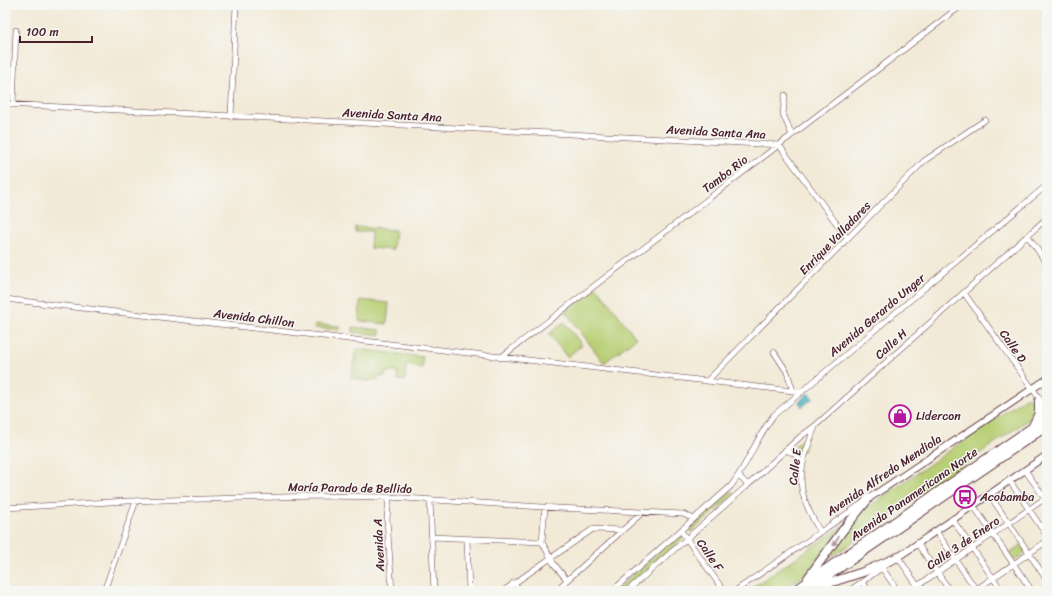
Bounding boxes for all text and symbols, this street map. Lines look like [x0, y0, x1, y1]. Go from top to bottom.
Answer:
scale bar [20, 18, 92, 44]
text: 100 m [26, 21, 59, 43]
street label: Avenida Santa Ana [341, 101, 442, 129]
street label: Avenida Santa Ana [665, 118, 766, 146]
street label: Tambo Rio [697, 149, 753, 199]
street label: Enrique Valladares [794, 195, 877, 280]
street label: Avenida Gerardo Unger [823, 267, 931, 363]
street label: Avenida Chillon [211, 302, 296, 334]
street label: Calle H [869, 323, 913, 365]
street label: Calle D [993, 325, 1033, 368]
shop icon: Lidercon [887, 403, 913, 429]
place label: Lidercon [916, 405, 961, 427]
street label: Avenida Alfredo Mendiola [821, 428, 946, 522]
street label: Avenida Panamericana Norte [845, 441, 983, 547]
street label: Calle E [782, 446, 808, 486]
street label: María Parado de Bellido [288, 476, 412, 500]
bus stop icon: Acobamba [952, 484, 978, 510]
place label: Acobamba [979, 486, 1034, 508]
street label: Calle 3 de Enero [922, 510, 1004, 576]
street label: Avenida A [367, 518, 391, 573]
street label: Calle F [691, 534, 730, 577]
one-way arrow [832, 536, 840, 546]

